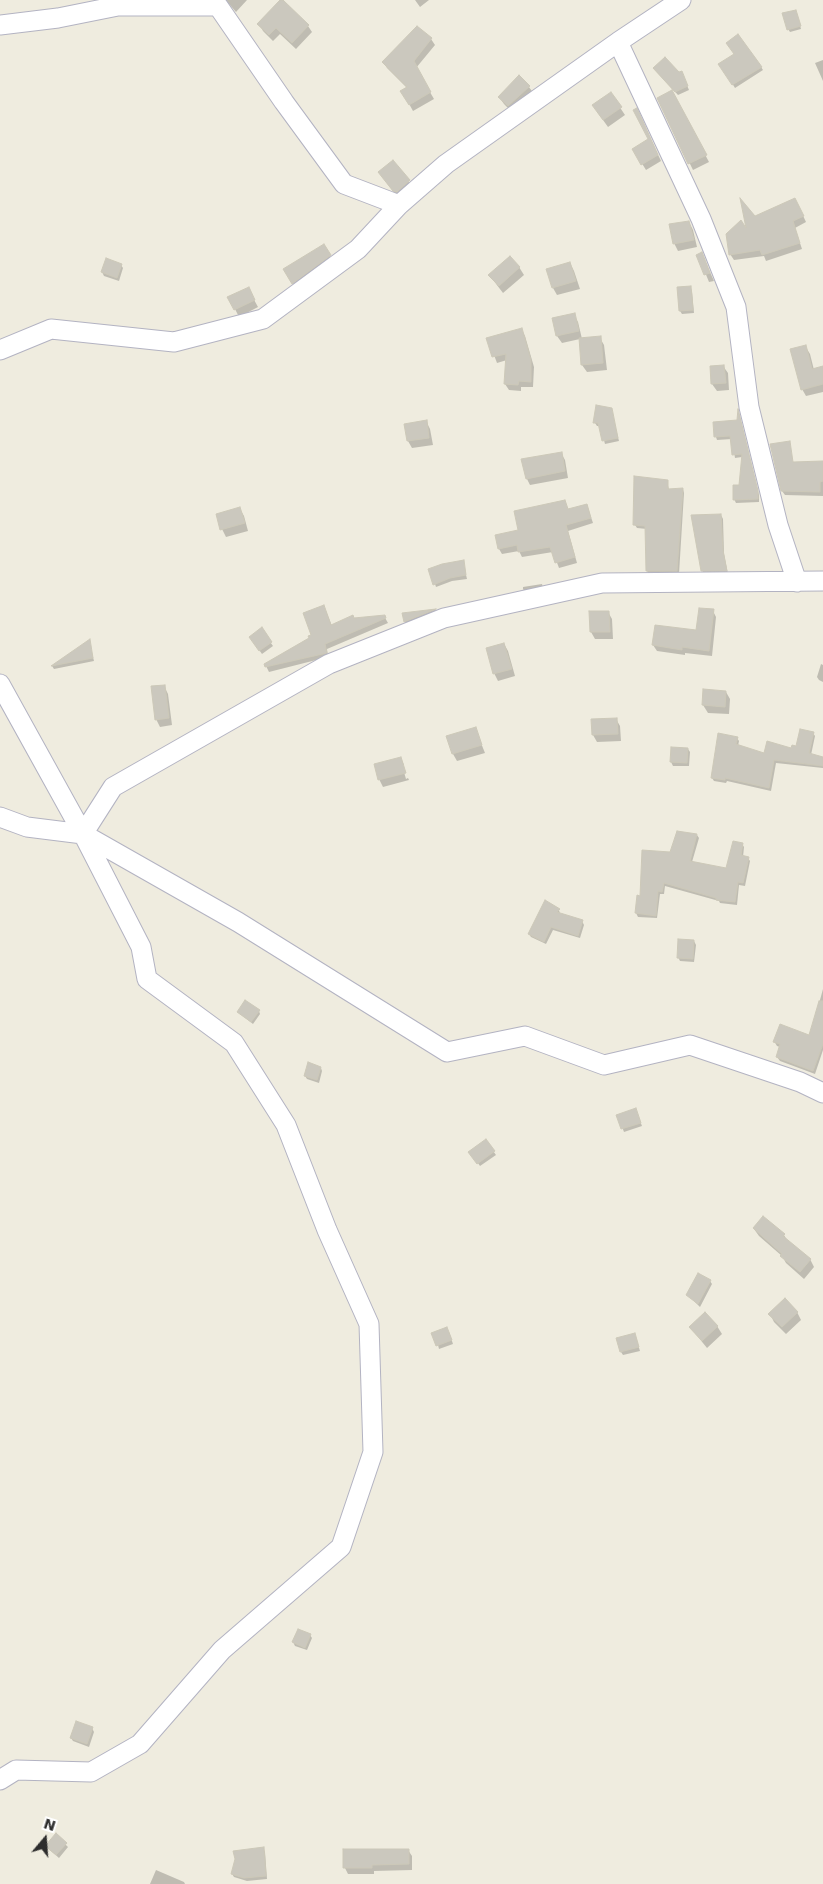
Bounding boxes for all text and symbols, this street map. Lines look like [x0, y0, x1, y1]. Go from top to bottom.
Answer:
north arrow [20, 1814, 70, 1864]
text: N [42, 1815, 58, 1834]

